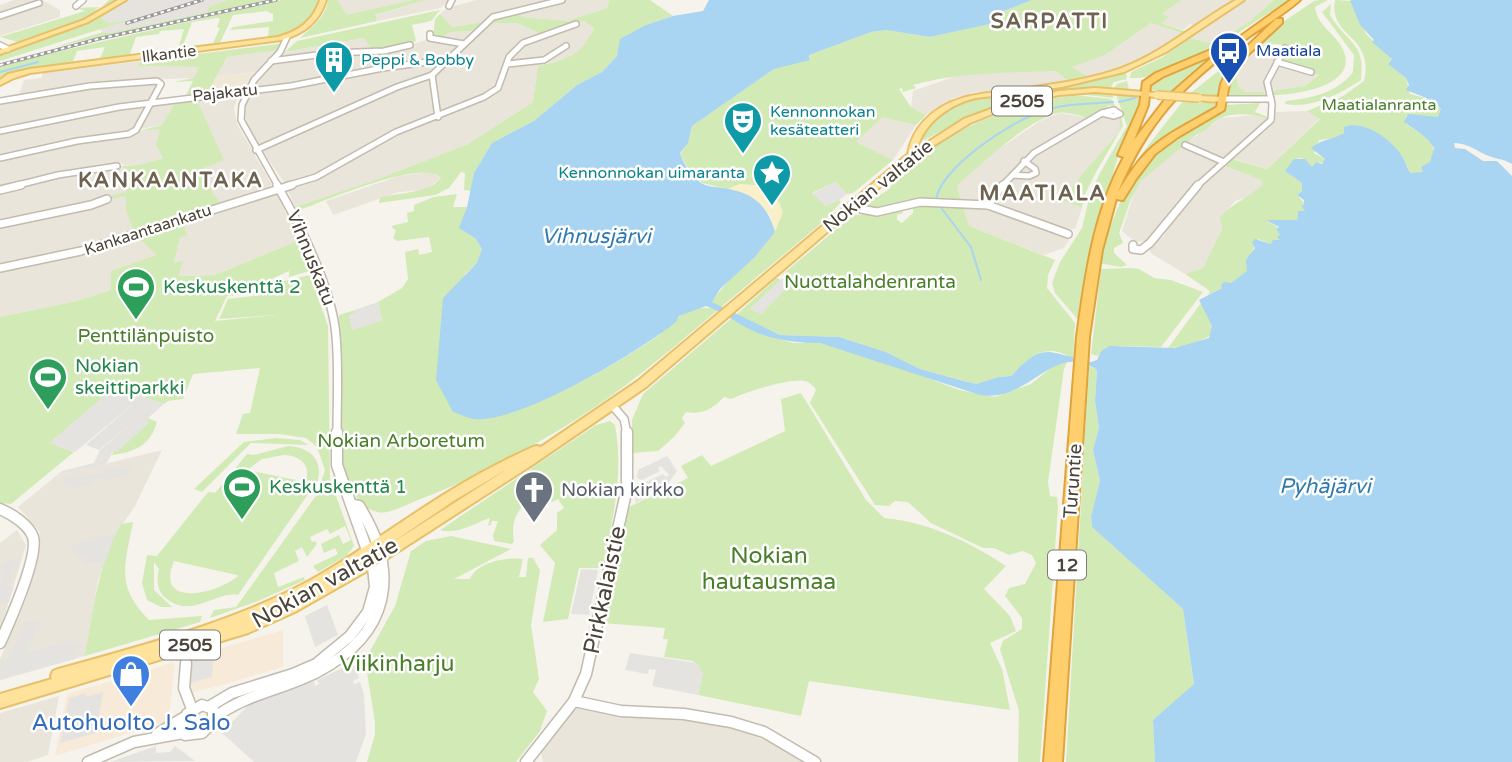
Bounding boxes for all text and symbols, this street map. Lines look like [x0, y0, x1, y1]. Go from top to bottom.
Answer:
district label: SARPATTI [991, 9, 1109, 34]
bus stop icon: Maatiala [1208, 30, 1250, 85]
building icon: Peppi & Bobby [313, 39, 355, 94]
street label: Ilkantie [141, 41, 197, 67]
place label: Maatiala [1256, 41, 1321, 61]
place label: Peppi & Bobby [361, 50, 475, 70]
street label: Pajakatu [191, 80, 259, 106]
road number: 2505 [992, 86, 1052, 116]
park label: Maatialanranta [1322, 95, 1436, 115]
theatre icon: Kennonnokan kesäteatteri [722, 100, 764, 155]
place label: Kennonnokan kesäteatteri [770, 102, 876, 140]
street label: Nokian valtatie [819, 135, 937, 237]
place icon: Kennonnokan uimaranta [751, 152, 793, 207]
place label: Kennonnokan uimaranta [558, 163, 745, 183]
district label: KANKAANTAKA [78, 168, 264, 193]
district label: MAATIALA [979, 181, 1107, 206]
street label: Kankaantaankatu [82, 200, 214, 260]
street label: Vihnuskatu [282, 207, 340, 309]
water label: Vihnusjärvi [541, 224, 654, 249]
sports icon: Keskuskenttä 2 [115, 266, 157, 321]
park label: Nuottalahdenranta [784, 271, 956, 293]
place label: Keskuskenttä 2 [163, 276, 301, 298]
park label: Penttilänpuisto [78, 325, 214, 347]
place label: Nokian skeittiparkki [75, 355, 184, 399]
sports icon: Nokian skeittiparkki [27, 356, 69, 411]
park label: Nokian Arboretum [317, 430, 485, 452]
street label: Turuntie [1059, 443, 1087, 519]
sports icon: Keskuskenttä 1 [221, 466, 263, 521]
church icon: Nokian kirkko [513, 469, 555, 524]
water label: Pyhäjärvi [1279, 474, 1374, 499]
place label: Keskuskenttä 1 [269, 476, 407, 498]
place label: Nokian kirkko [561, 479, 684, 501]
street label: Pirkkalaistie [578, 523, 632, 657]
street label: Nokian valtatie [247, 531, 403, 635]
park label: Nokian hautausmaa [702, 542, 836, 596]
road number: 12 [1048, 550, 1086, 580]
road number: 2505 [160, 630, 220, 660]
park label: Viikinharju [339, 650, 455, 678]
shop icon: Autohuolto J. Salo [110, 653, 152, 708]
place label: Autohuolto J. Salo [31, 709, 231, 737]

